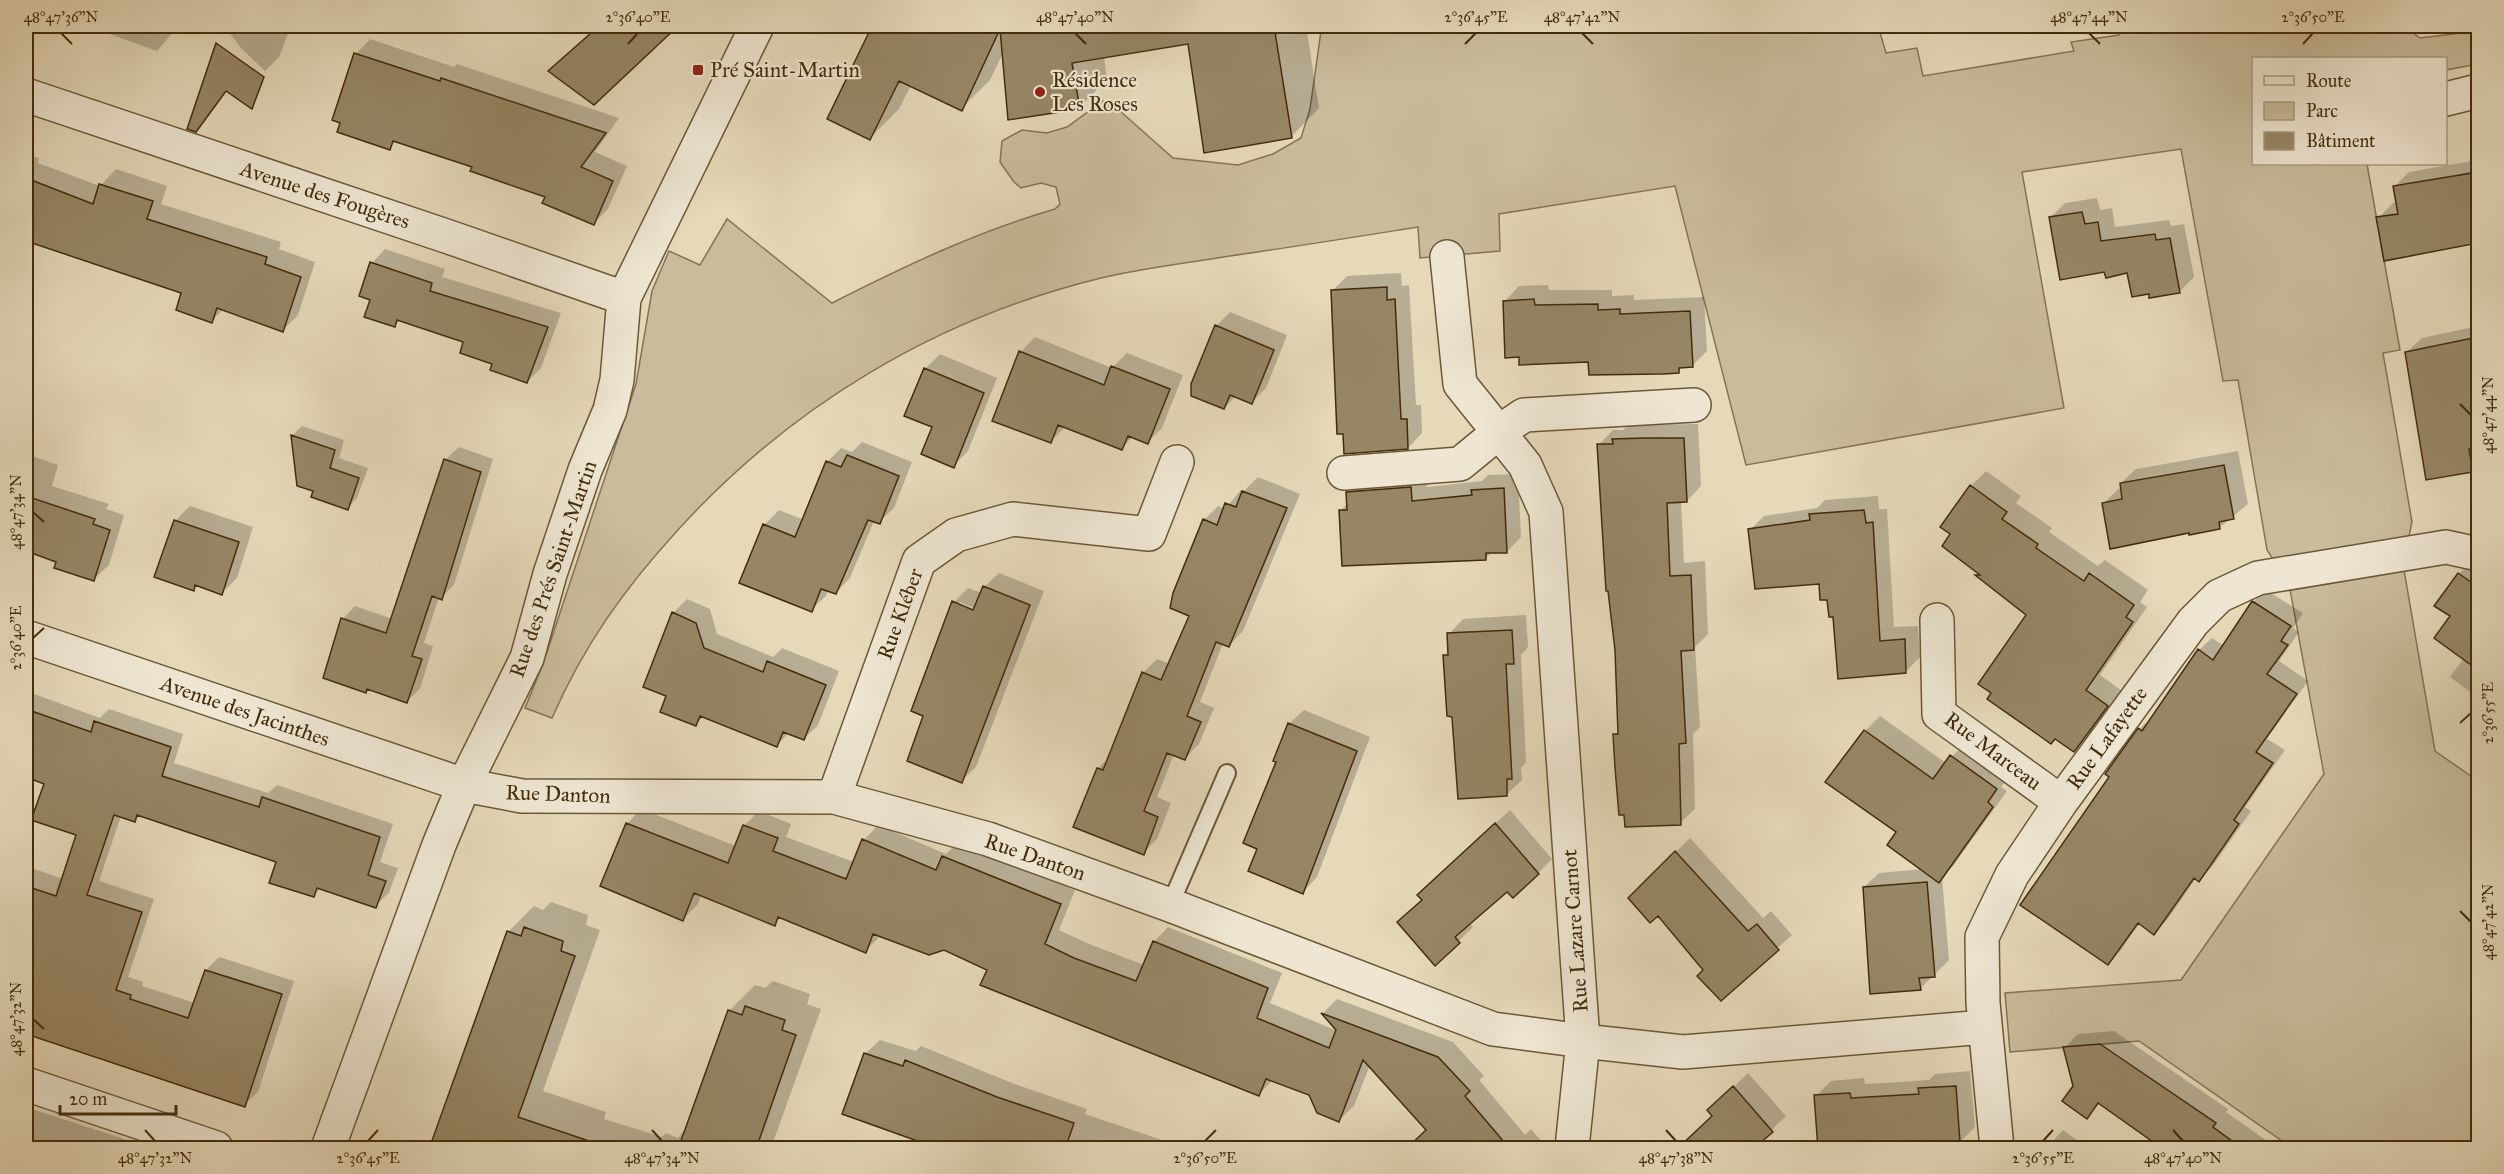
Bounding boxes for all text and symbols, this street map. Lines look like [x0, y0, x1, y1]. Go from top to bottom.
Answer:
text: 48°47'36"N [24, 8, 99, 26]
text: 2°36'40"E [605, 8, 671, 26]
text: 48°47'40"N [1036, 8, 1114, 26]
text: 2°36'45"E [1444, 8, 1508, 26]
text: 48°47'42"N [1544, 8, 1621, 26]
text: 48°47'44"N [2050, 8, 2128, 26]
text: 2°36'50"E [2281, 8, 2345, 26]
place label: Pré Saint-Martin [710, 57, 860, 83]
legend [2252, 57, 2447, 165]
marker: Pré Saint-Martin [691, 63, 705, 77]
place label: Résidence Les Roses [1052, 67, 1138, 117]
text: Route [2306, 70, 2351, 92]
marker: Résidence Les Roses [1033, 85, 1047, 99]
text: Parc [2306, 100, 2338, 122]
text: Bâtiment [2306, 130, 2376, 152]
street label: Avenue des Fougères [236, 155, 413, 235]
text: 48°47'44"N [2479, 376, 2497, 454]
street label: Rue des Prés Saint-Martin [504, 457, 602, 681]
text: 48°47'34"N [7, 474, 25, 550]
street label: Rue Kléber [872, 565, 929, 663]
text: 2°36'40"E [7, 605, 25, 671]
street label: Avenue des Jacinthes [156, 670, 333, 752]
street label: Rue Lafayette [2061, 681, 2153, 795]
text: 2°36'55"E [2479, 682, 2497, 744]
street label: Rue Marceau [1939, 706, 2047, 796]
street label: Rue Danton [505, 779, 611, 809]
street label: Rue Danton [981, 828, 1089, 886]
street label: Rue Lazare Carnot [1556, 848, 1594, 1014]
text: 48°47'42"N [2479, 883, 2497, 960]
text: 48°47'32"N [7, 982, 25, 1056]
scale bar [60, 1078, 176, 1116]
text: 20 m [69, 1088, 107, 1110]
text: 48°47'32"N [118, 1149, 192, 1167]
text: 2°36'45"E [336, 1149, 400, 1167]
text: 48°47'34"N [624, 1149, 700, 1167]
text: 2°36'50"E [1173, 1149, 1237, 1167]
text: 48°47'38"N [1639, 1149, 1714, 1167]
text: 2°36'55"E [2012, 1149, 2074, 1167]
text: 48°47'40"N [2144, 1149, 2222, 1167]

